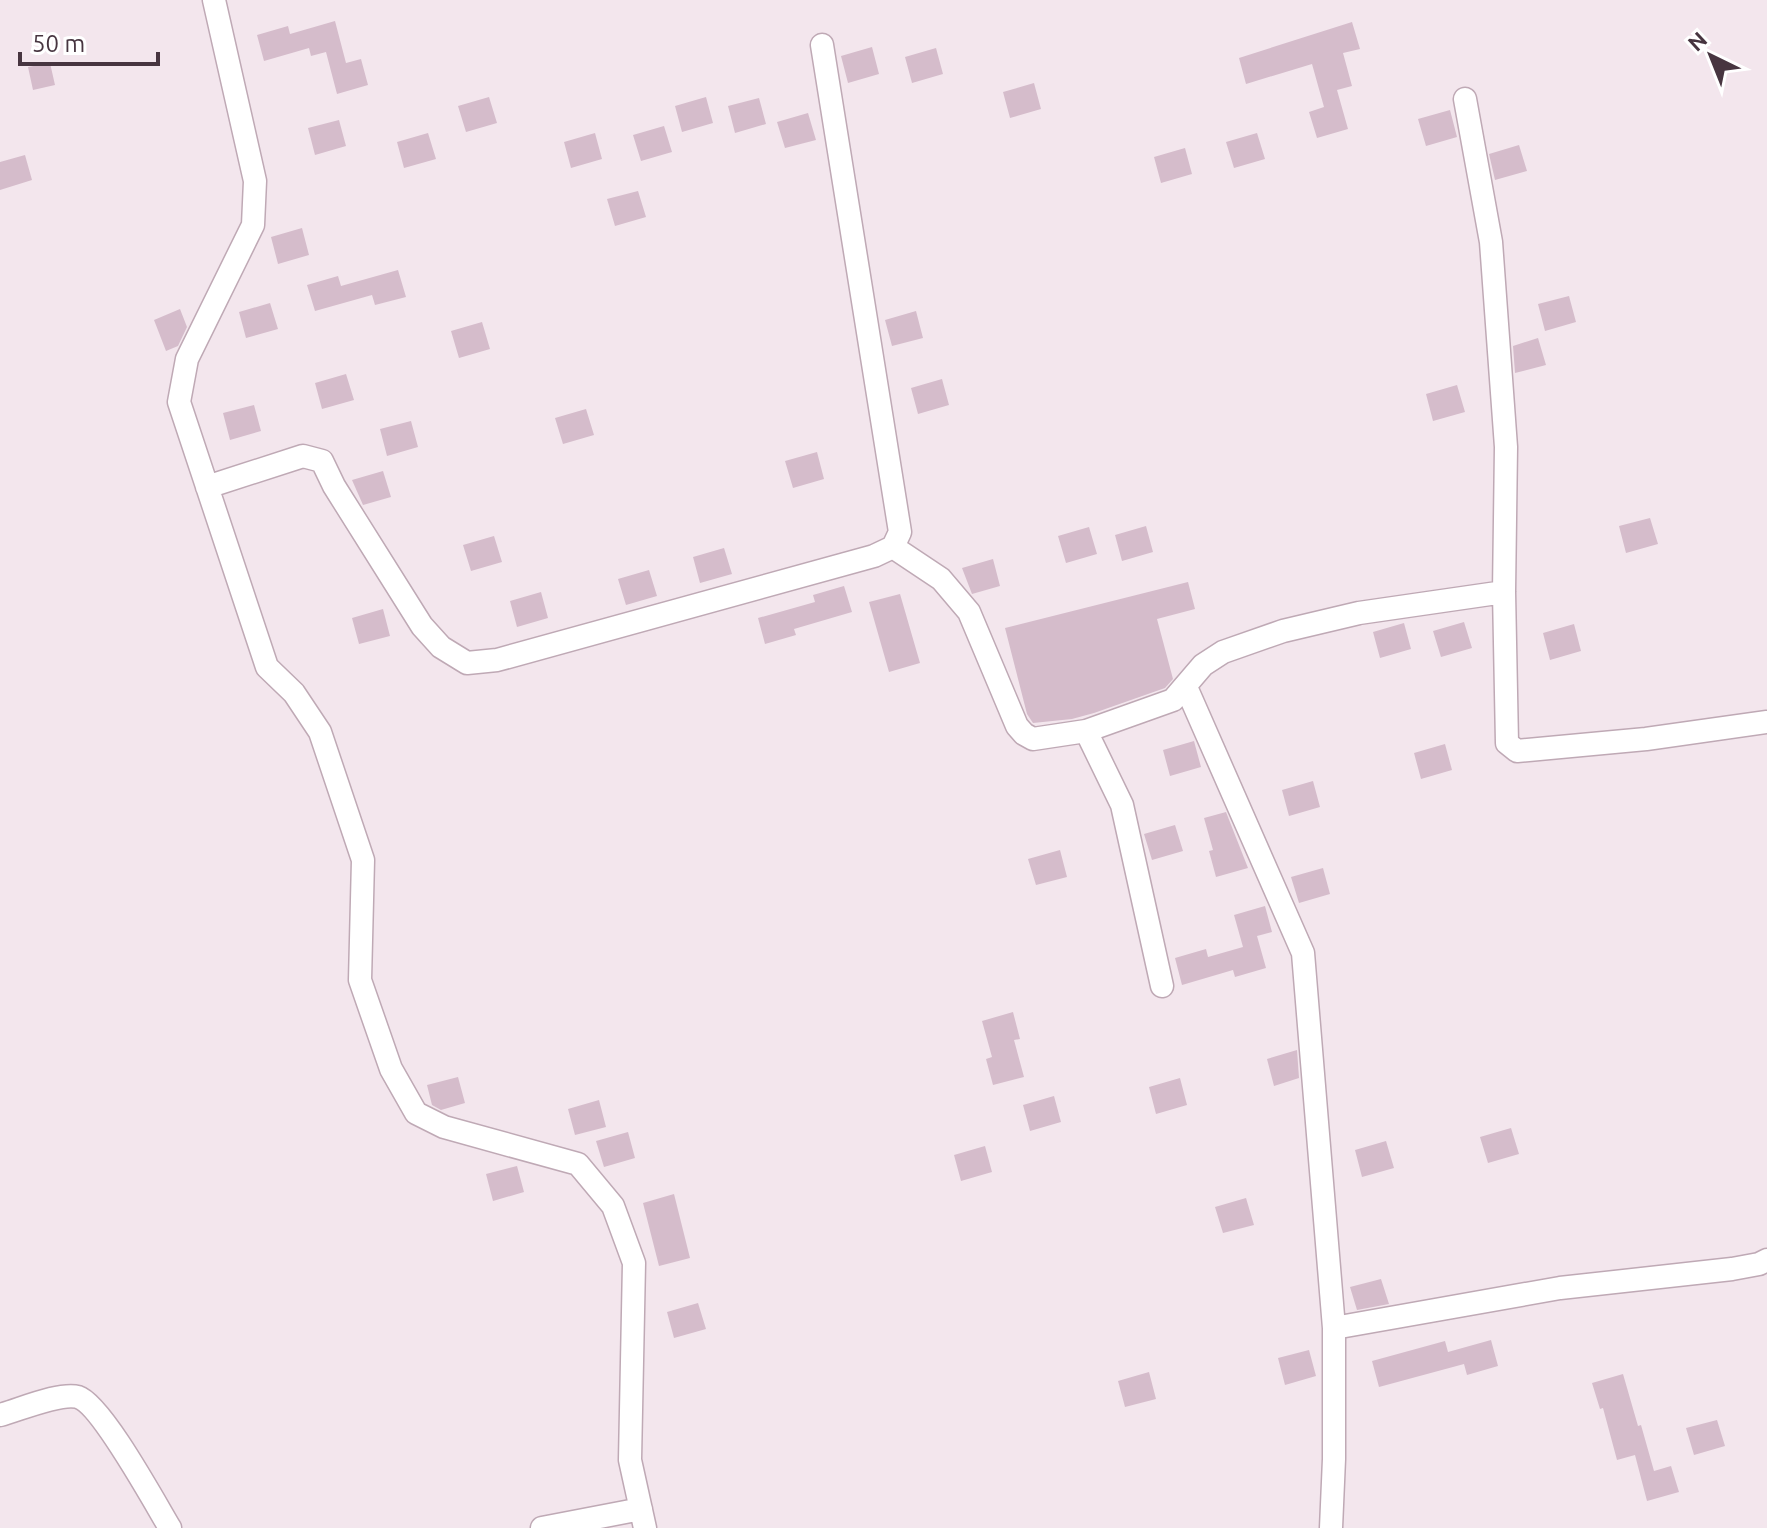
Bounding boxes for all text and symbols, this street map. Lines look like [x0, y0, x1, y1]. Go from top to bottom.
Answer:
scale bar [20, 16, 158, 66]
north arrow [1671, 16, 1751, 96]
text: N [1682, 26, 1712, 56]
text: 50 m [32, 30, 85, 57]

